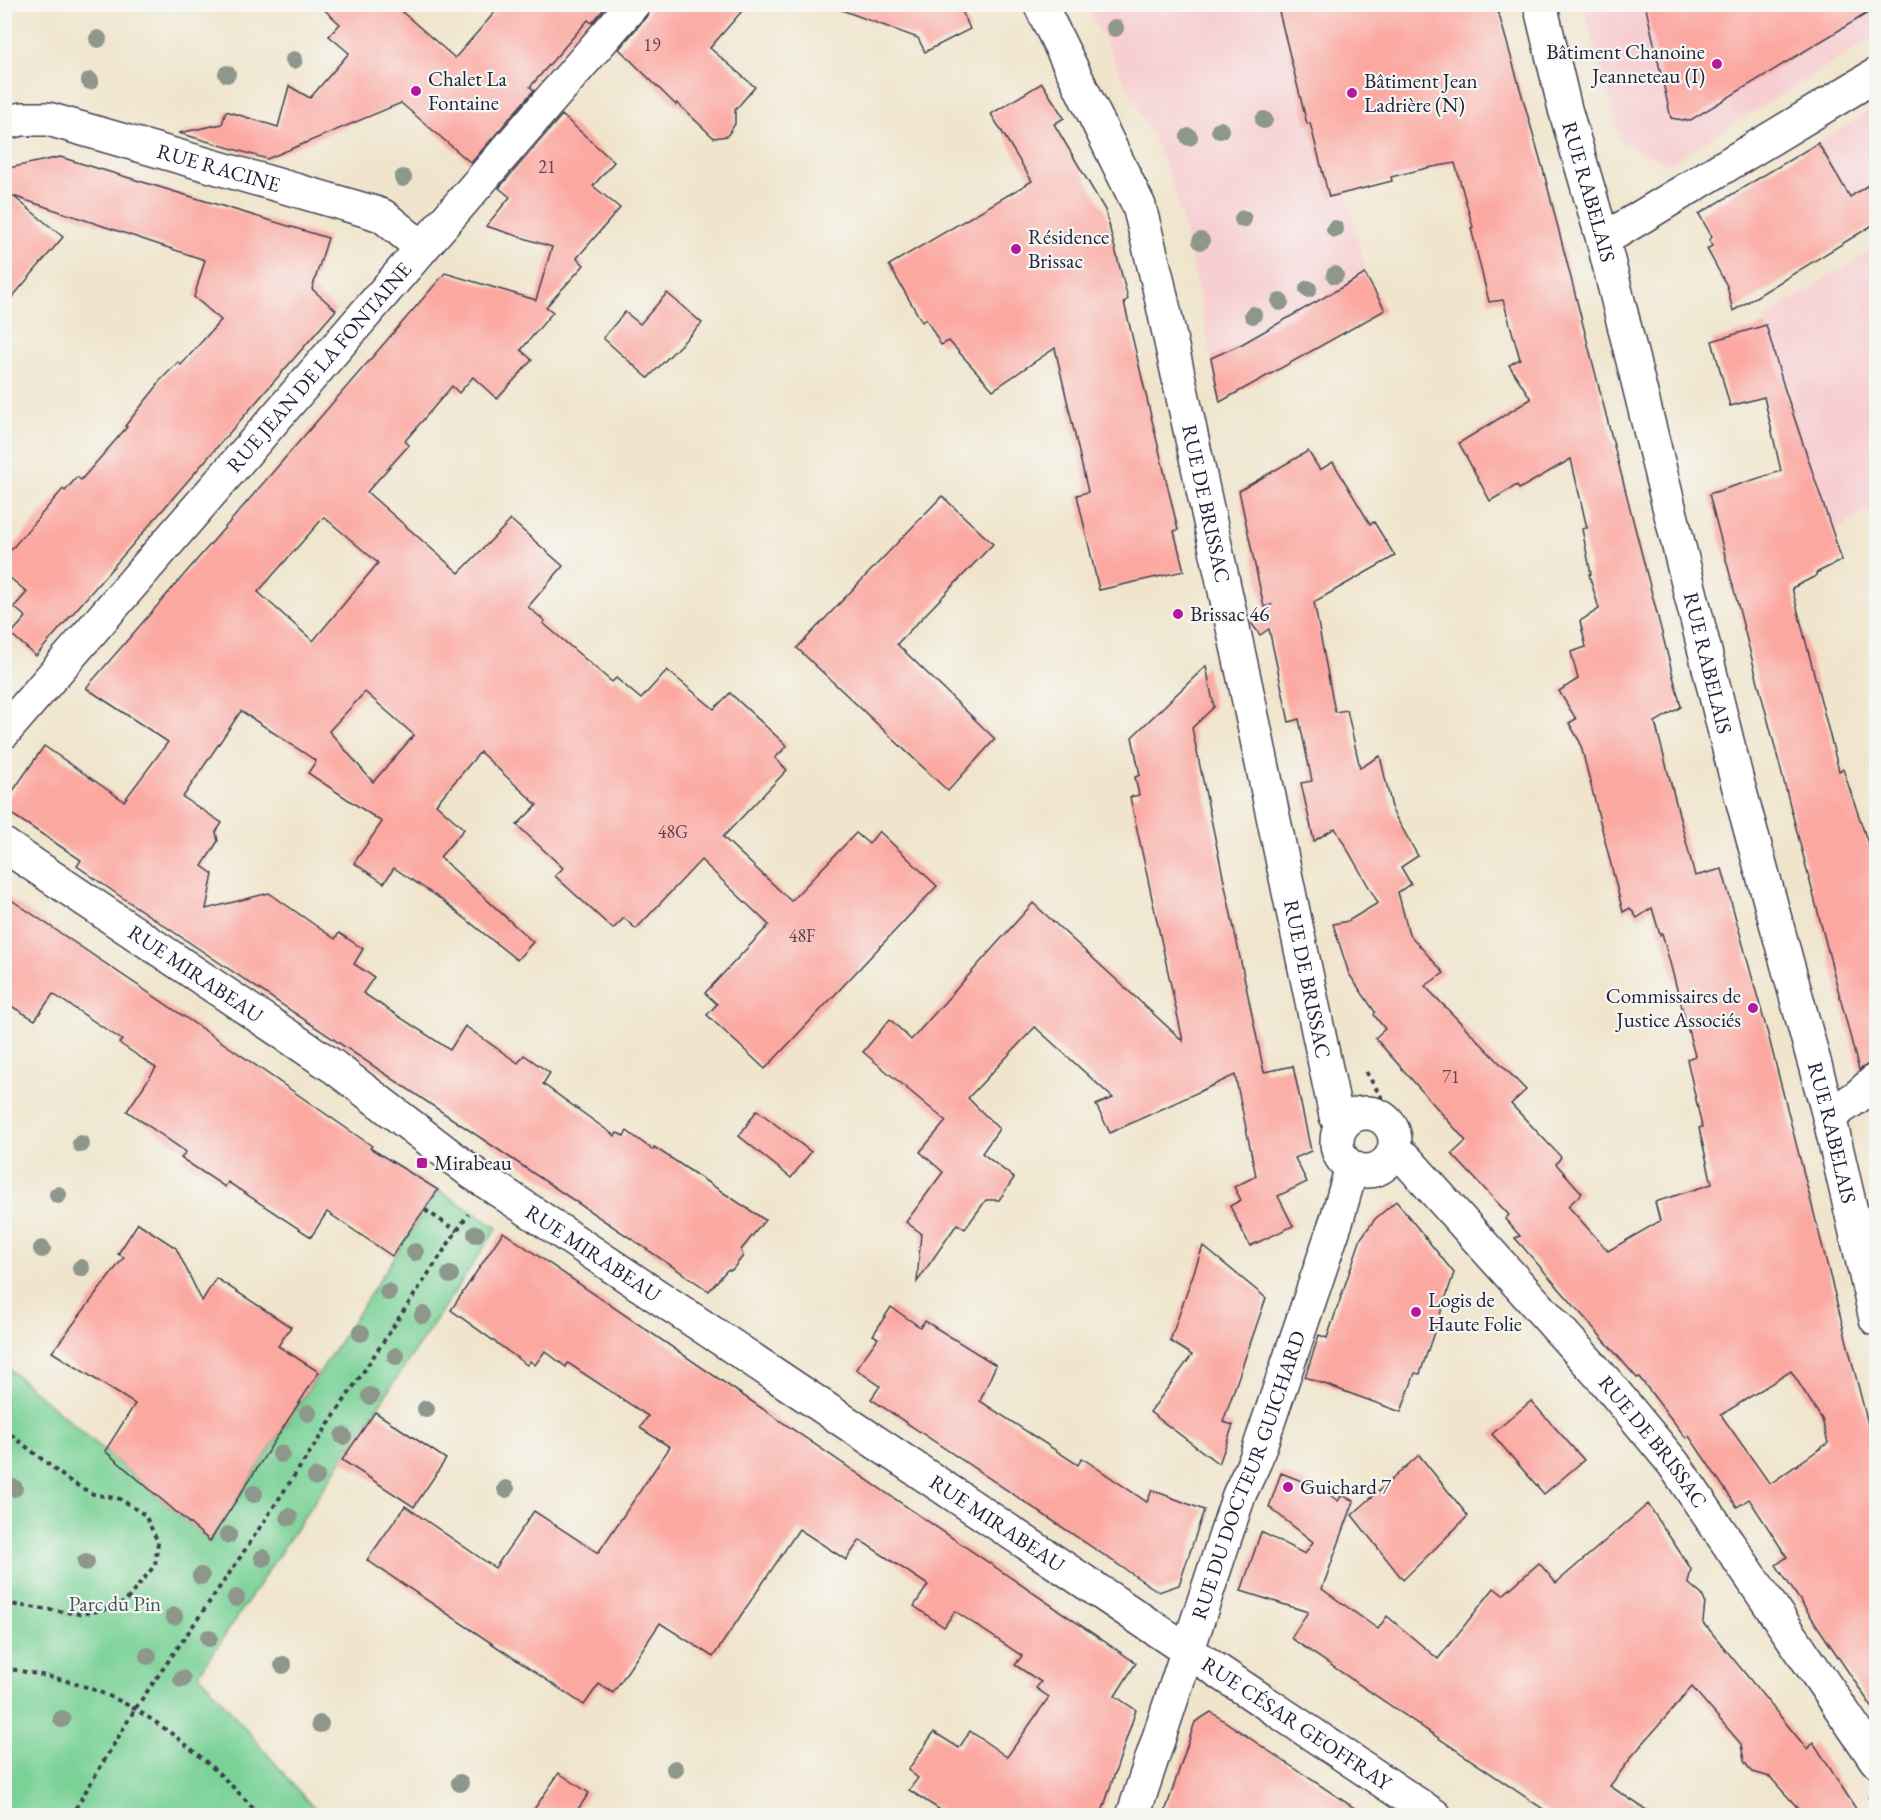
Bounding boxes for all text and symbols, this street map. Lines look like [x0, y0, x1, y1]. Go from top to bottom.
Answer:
house number: 19 [643, 33, 661, 56]
place label: Bâtiment Chanoine Jeanneteau (I) [1546, 38, 1705, 89]
marker: Bâtiment Chanoine Jeanneteau (I) [1710, 57, 1724, 71]
place label: Chalet La Fontaine [428, 65, 507, 116]
place label: Bâtiment Jean Ladrière (N) [1364, 67, 1478, 118]
marker: Chalet La Fontaine [409, 84, 423, 98]
marker: Bâtiment Jean Ladrière (N) [1345, 86, 1359, 100]
street label: RUE RABELAIS [1556, 118, 1622, 265]
street label: RUE RACINE [154, 137, 284, 198]
house number: 21 [538, 155, 556, 178]
place label: Résidence Brissac [1028, 223, 1109, 274]
marker: Résidence Brissac [1009, 242, 1023, 256]
street label: RUE JEAN DE LA FONTAINE [220, 256, 417, 478]
street label: RUE DE BRISSAC [1176, 422, 1237, 585]
street label: RUE RABELAIS [1678, 589, 1739, 736]
place label: Brissac 46 [1190, 600, 1269, 627]
marker: Brissac 46 [1171, 607, 1185, 621]
house number: 48G [658, 820, 688, 843]
street label: RUE DE BRISSAC [1278, 897, 1337, 1060]
street label: RUE MIRABEAU [123, 918, 269, 1029]
house number: 48F [789, 924, 815, 947]
place label: Commissaires de Justice Associés [1606, 982, 1741, 1033]
marker: Commissaires de Justice Associés [1746, 1001, 1760, 1015]
street label: RUE RABELAIS [1802, 1059, 1863, 1206]
house number: 71 [1442, 1065, 1460, 1088]
place label: Mirabeau [434, 1149, 512, 1176]
marker: Mirabeau [415, 1156, 429, 1170]
street label: RUE MIRABEAU [521, 1198, 667, 1308]
place label: Logis de Haute Folie [1428, 1286, 1522, 1337]
marker: Logis de Haute Folie [1409, 1305, 1423, 1319]
street label: RUE DU DOCTEUR GUICHARD [1185, 1327, 1311, 1623]
street label: RUE DE BRISSAC [1593, 1369, 1713, 1513]
street label: RUE MIRABEAU [925, 1468, 1071, 1578]
place label: Guichard 7 [1300, 1473, 1392, 1500]
marker: Guichard 7 [1281, 1480, 1295, 1494]
park label: Parc du Pin [69, 1590, 161, 1617]
street label: RUE CÉSAR GEOFFRAY [1197, 1650, 1398, 1797]

